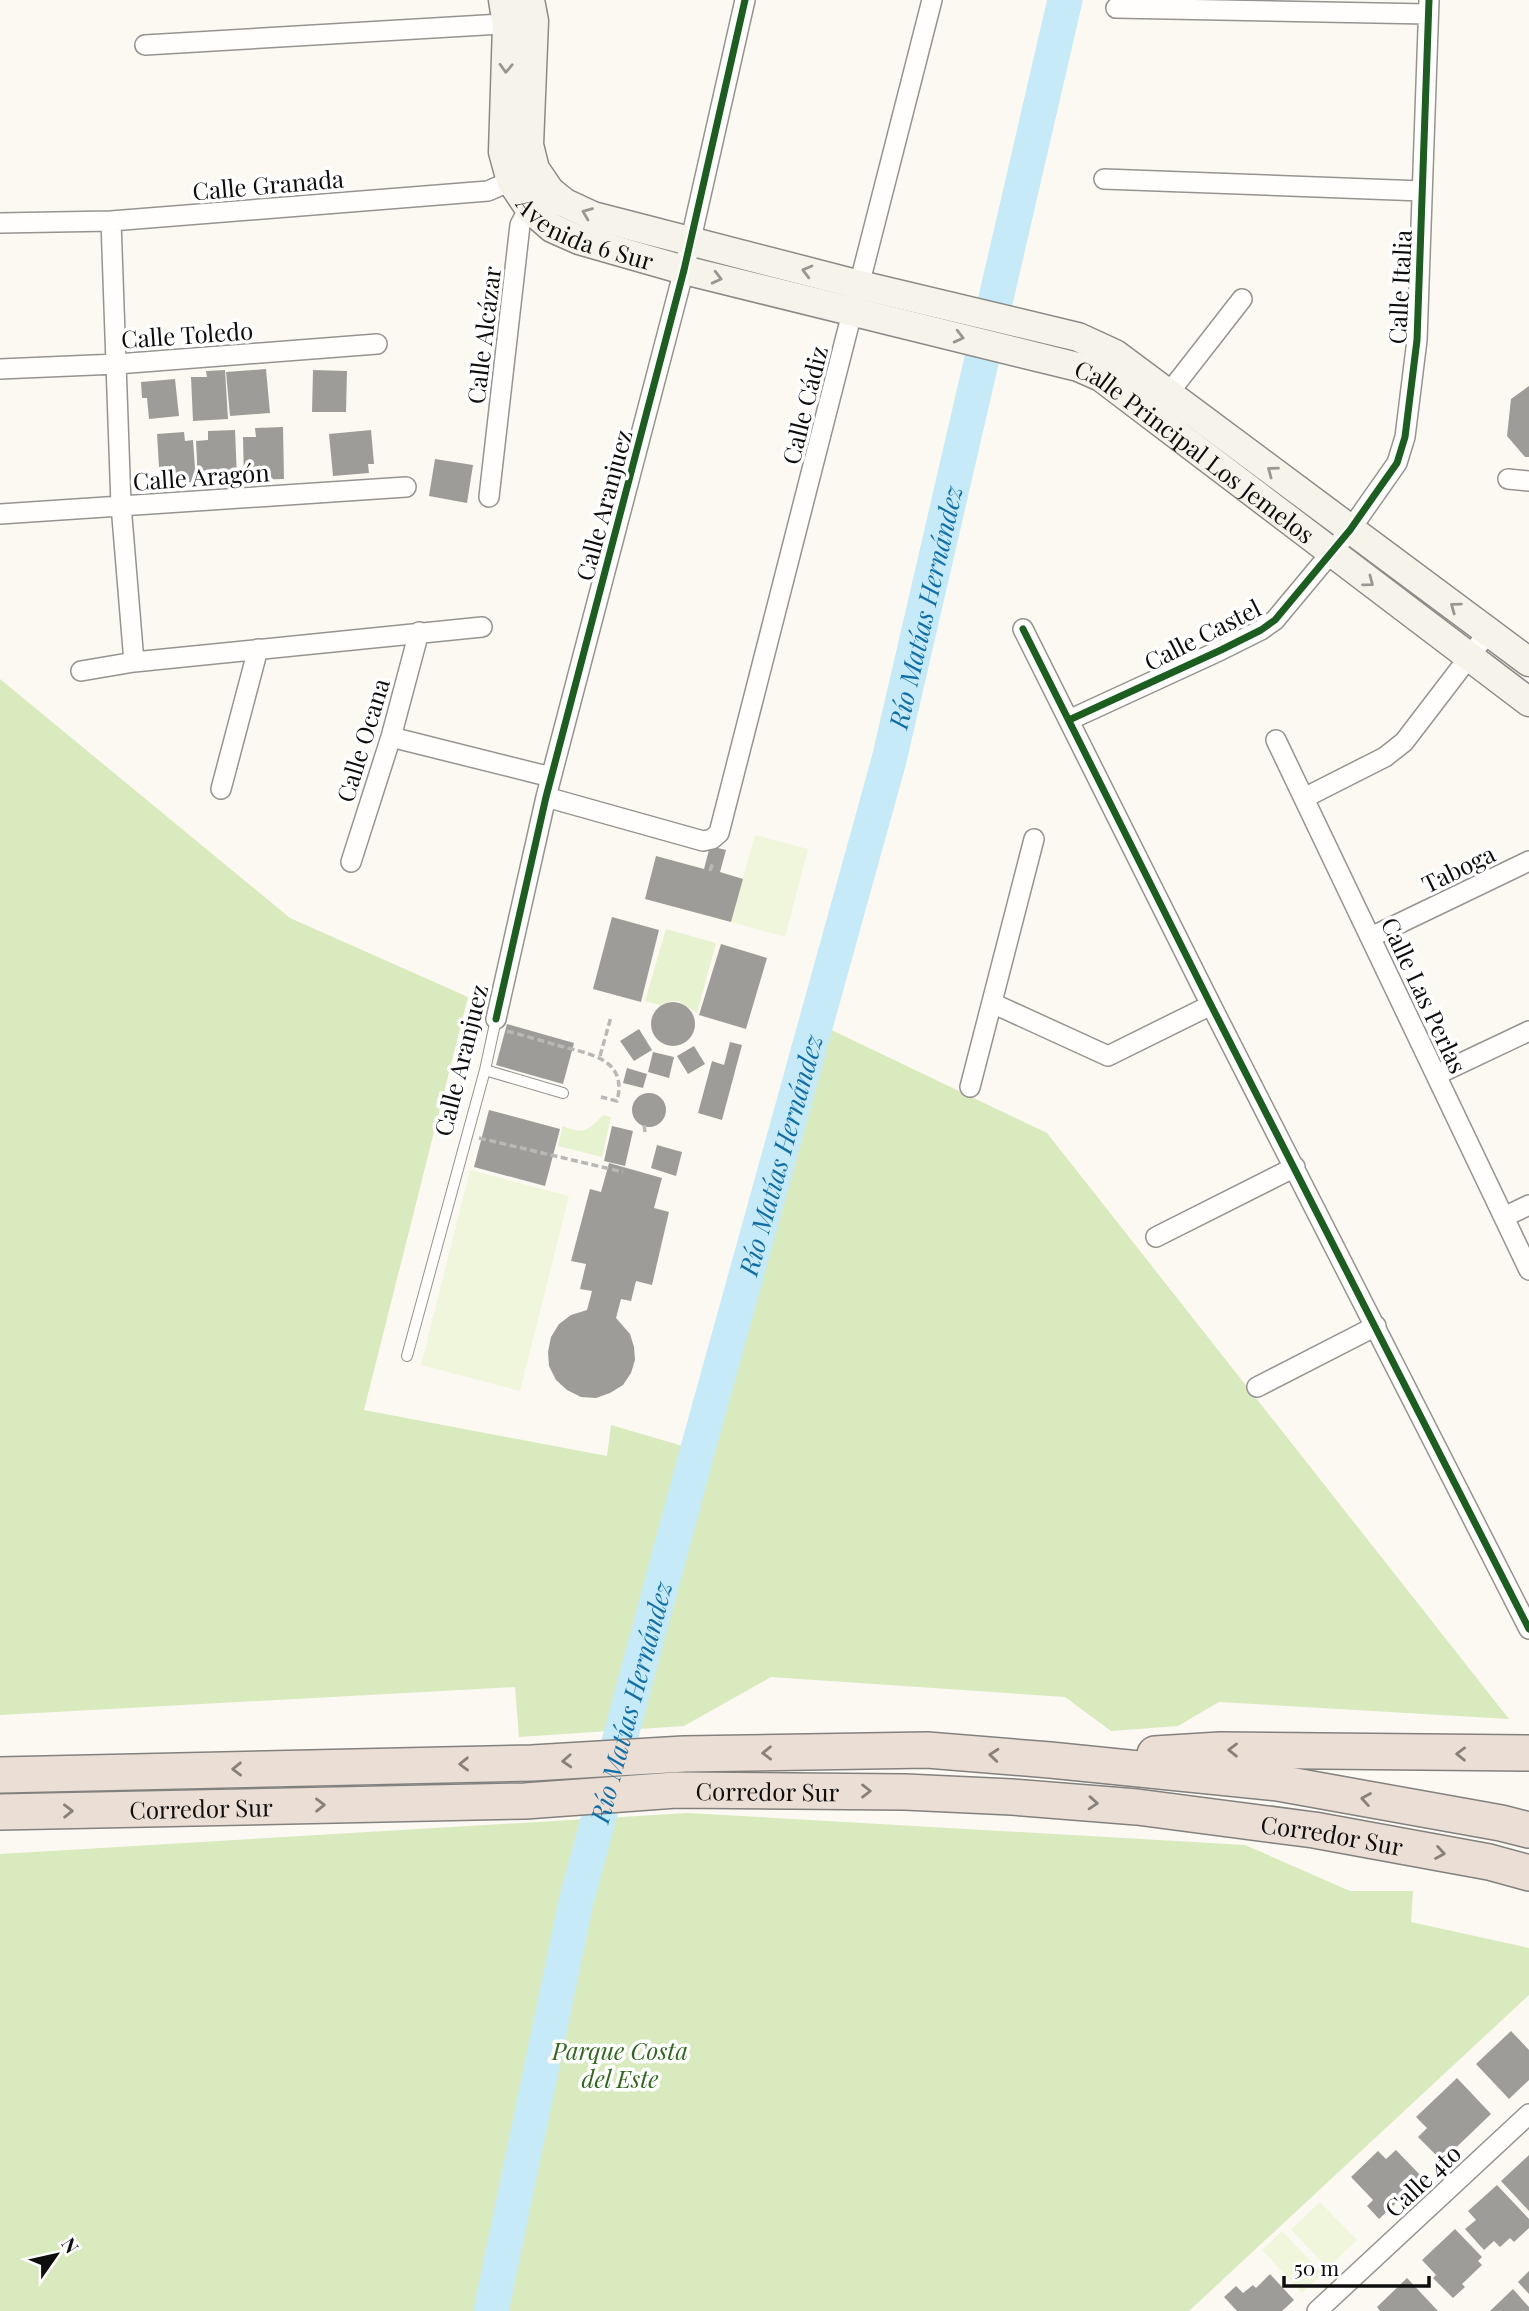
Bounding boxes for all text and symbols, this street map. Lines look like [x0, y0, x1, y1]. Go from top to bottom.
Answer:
one-way arrow [498, 63, 513, 74]
street label: Calle Granada [191, 161, 345, 207]
street label: Avenida 6 Sur [509, 189, 658, 277]
one-way arrow [582, 207, 594, 221]
street label: Calle Italia [1380, 229, 1418, 345]
street label: Calle Alcázar [459, 264, 507, 406]
one-way arrow [801, 265, 813, 279]
one-way arrow [711, 270, 723, 284]
street label: Calle Toledo [120, 313, 254, 355]
one-way arrow [953, 329, 965, 343]
street label: Calle Cádiz [774, 342, 834, 468]
street label: Calle Principal Los Jemelos [1070, 352, 1321, 550]
street label: Calle Aranjuez [567, 426, 639, 584]
street label: Calle Aragón [132, 455, 270, 497]
one-way arrow [1267, 467, 1280, 480]
water label: Río Matías Hernández [879, 481, 970, 733]
one-way arrow [1361, 574, 1374, 586]
street label: Calle Castel [1138, 591, 1266, 677]
one-way arrow [1450, 602, 1463, 615]
street label: Calle Ocana [328, 674, 396, 806]
street label: Taboga [1416, 837, 1500, 899]
street label: Calle Las Perlas [1375, 912, 1475, 1078]
street label: Calle Aranjuez [426, 981, 494, 1139]
water label: Río Matías Hernández [729, 1029, 830, 1280]
water label: Río Matías Hernández [580, 1576, 679, 1827]
one-way arrow [1228, 1742, 1238, 1758]
one-way arrow [761, 1745, 772, 1761]
one-way arrow [1455, 1746, 1466, 1762]
one-way arrow [988, 1748, 999, 1763]
one-way arrow [562, 1753, 573, 1768]
one-way arrow [458, 1757, 469, 1772]
one-way arrow [231, 1762, 242, 1777]
street label: Corredor Sur [696, 1774, 840, 1807]
one-way arrow [862, 1783, 872, 1799]
street label: Corredor Sur [129, 1790, 273, 1825]
one-way arrow [1360, 1792, 1372, 1807]
one-way arrow [1088, 1795, 1099, 1810]
one-way arrow [315, 1798, 326, 1813]
one-way arrow [63, 1803, 74, 1819]
street label: Corredor Sur [1259, 1807, 1406, 1862]
one-way arrow [1434, 1845, 1446, 1860]
park label: Parque Costa del Este [551, 2034, 688, 2094]
street label: Calle 4to [1377, 2137, 1467, 2223]
north arrow [21, 2220, 91, 2290]
text: N [56, 2232, 86, 2258]
scale bar [1284, 2244, 1429, 2288]
text: 50 m [1294, 2253, 1340, 2281]

